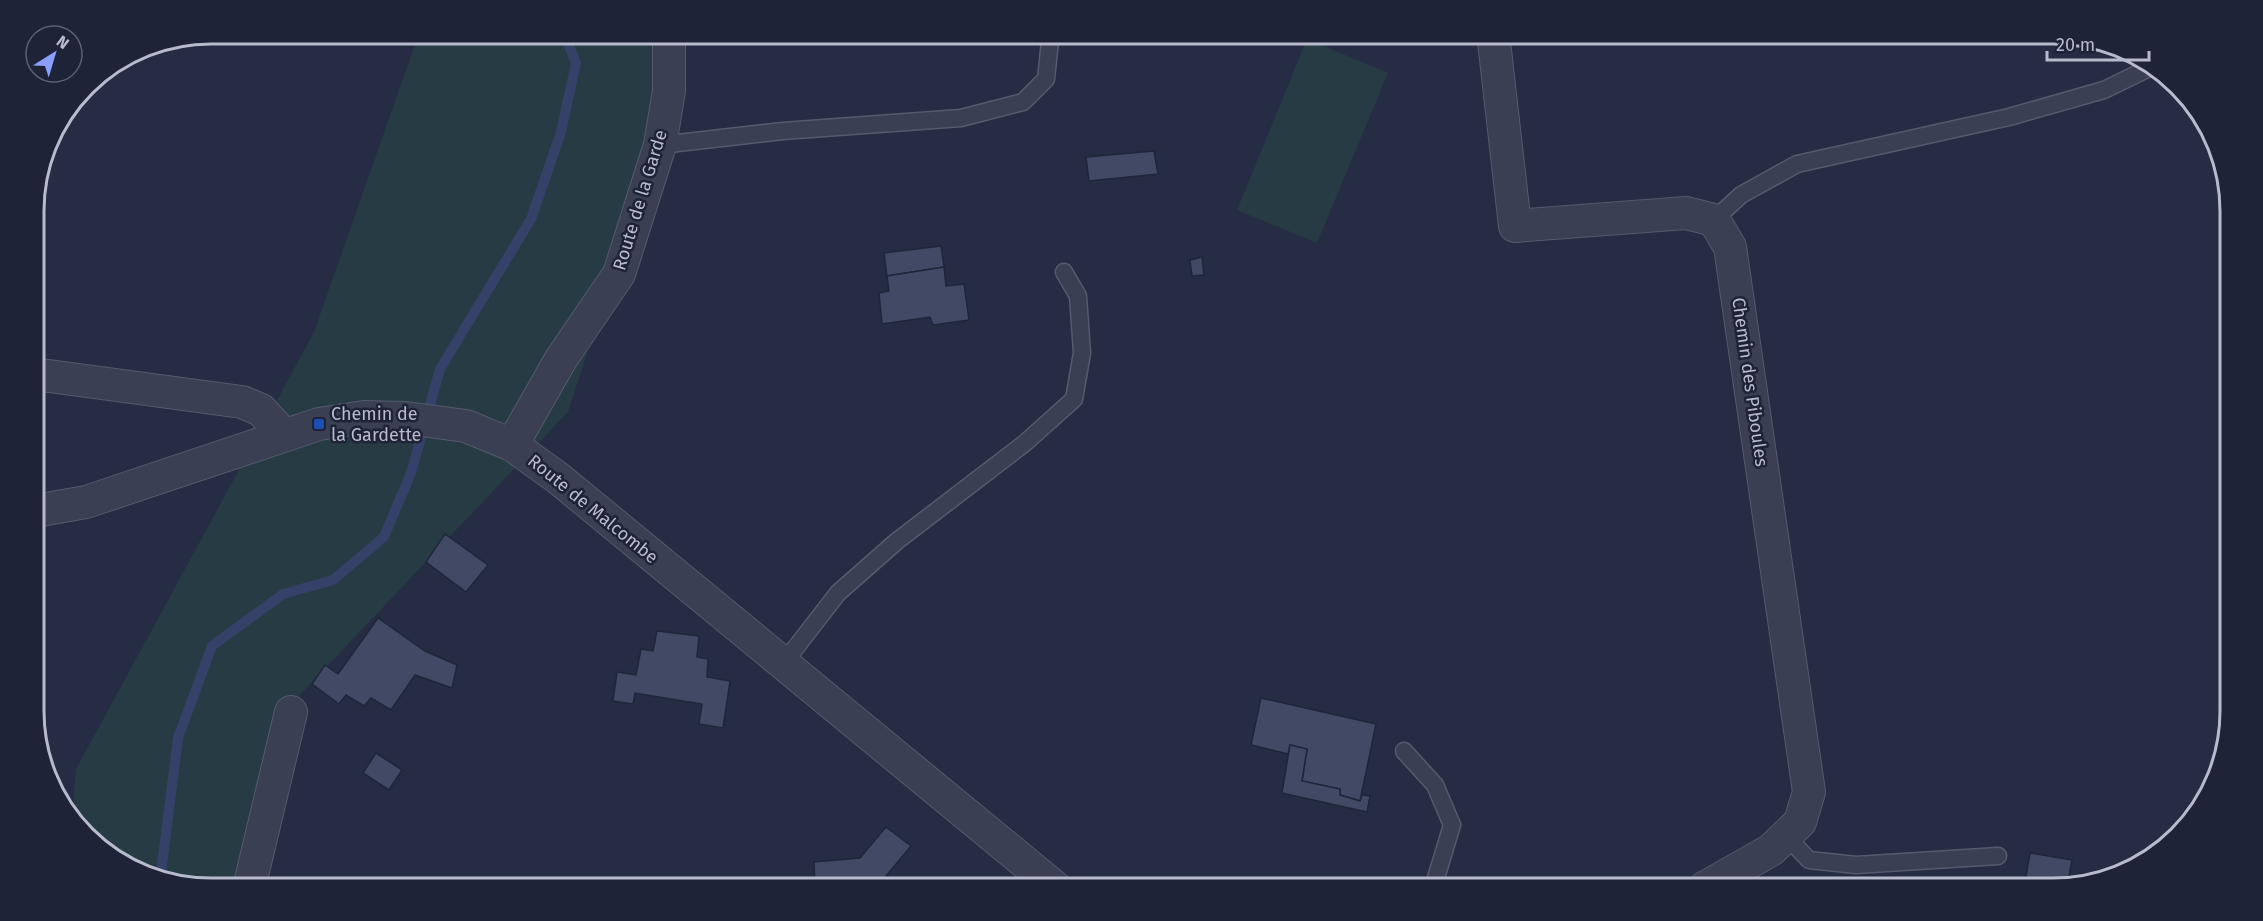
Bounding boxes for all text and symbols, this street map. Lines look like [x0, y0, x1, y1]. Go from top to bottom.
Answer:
north arrow [24, 24, 84, 84]
scale bar [2047, 24, 2149, 62]
text: N [53, 32, 73, 53]
text: 20 m [2056, 34, 2095, 56]
street label: Route de la Garde [608, 127, 672, 273]
street label: Chemin des Piboules [1727, 296, 1773, 468]
place label: Chemin de la Gardette [331, 403, 421, 446]
marker: Chemin de la Gardette [312, 417, 326, 431]
street label: Route de Malcombe [523, 450, 663, 568]

